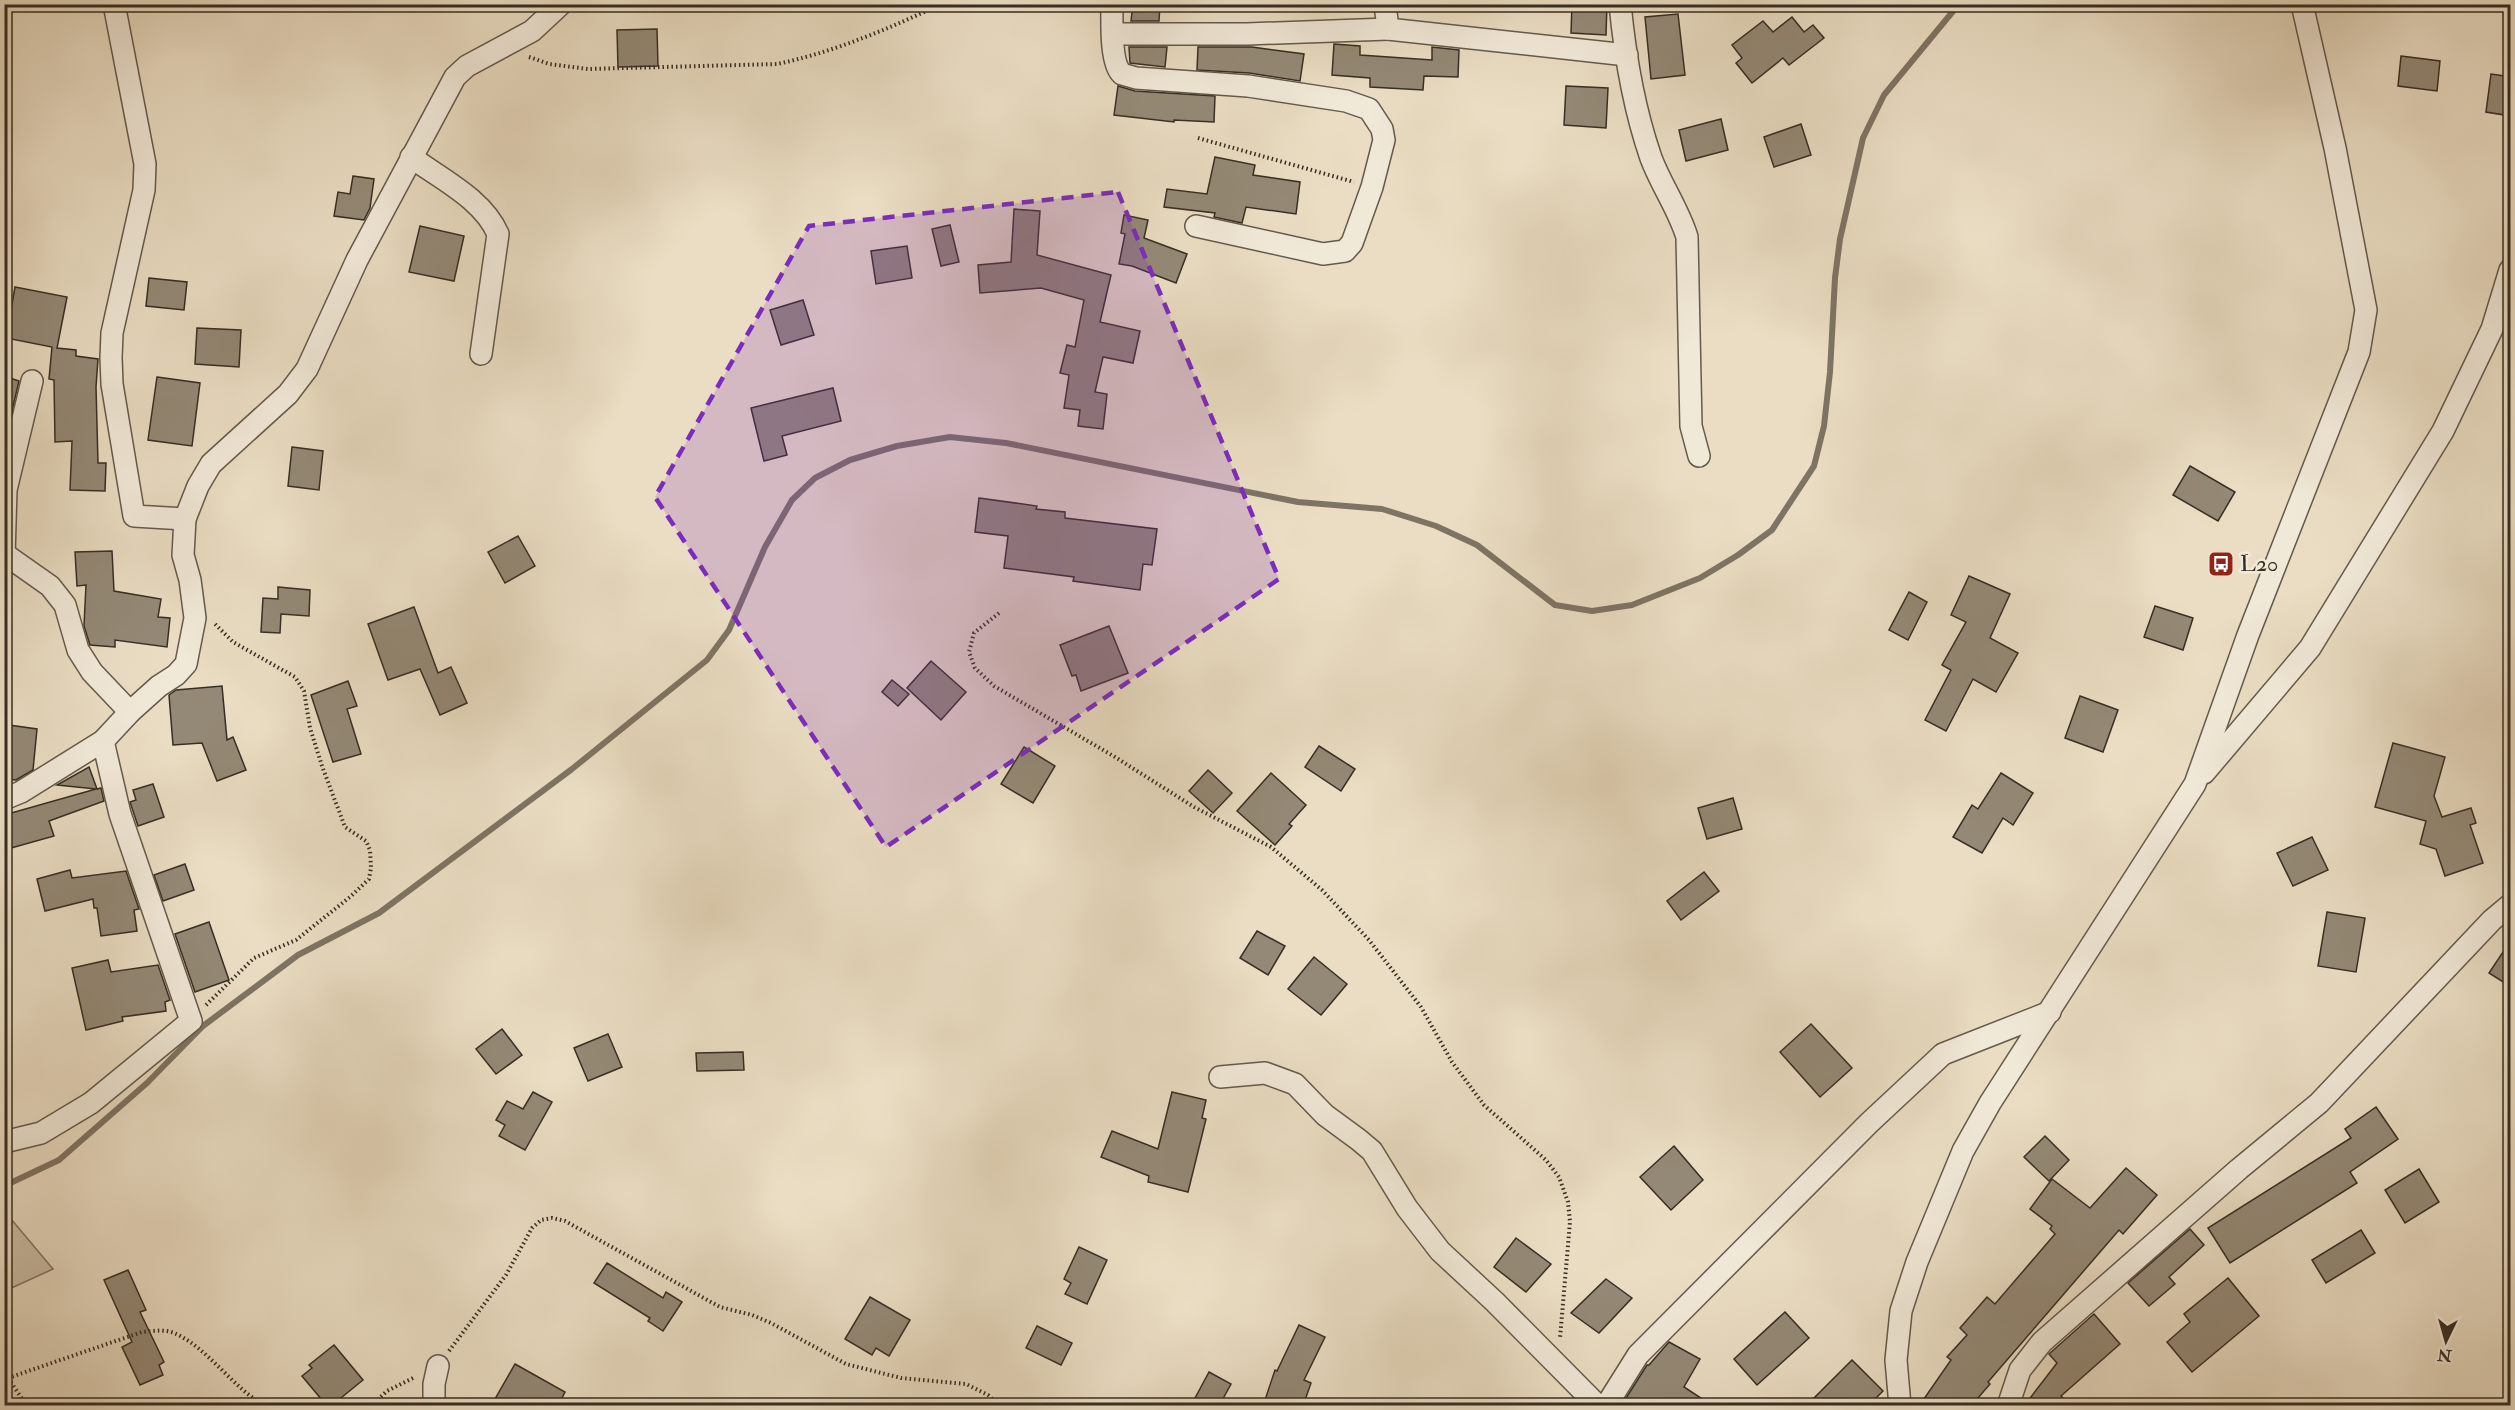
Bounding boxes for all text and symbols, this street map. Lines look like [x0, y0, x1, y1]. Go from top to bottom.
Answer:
bus stop icon: L20 [2206, 549, 2236, 579]
place label: L20 [2240, 550, 2278, 578]
north arrow [2416, 1311, 2476, 1371]
text: N [2436, 1344, 2454, 1366]

